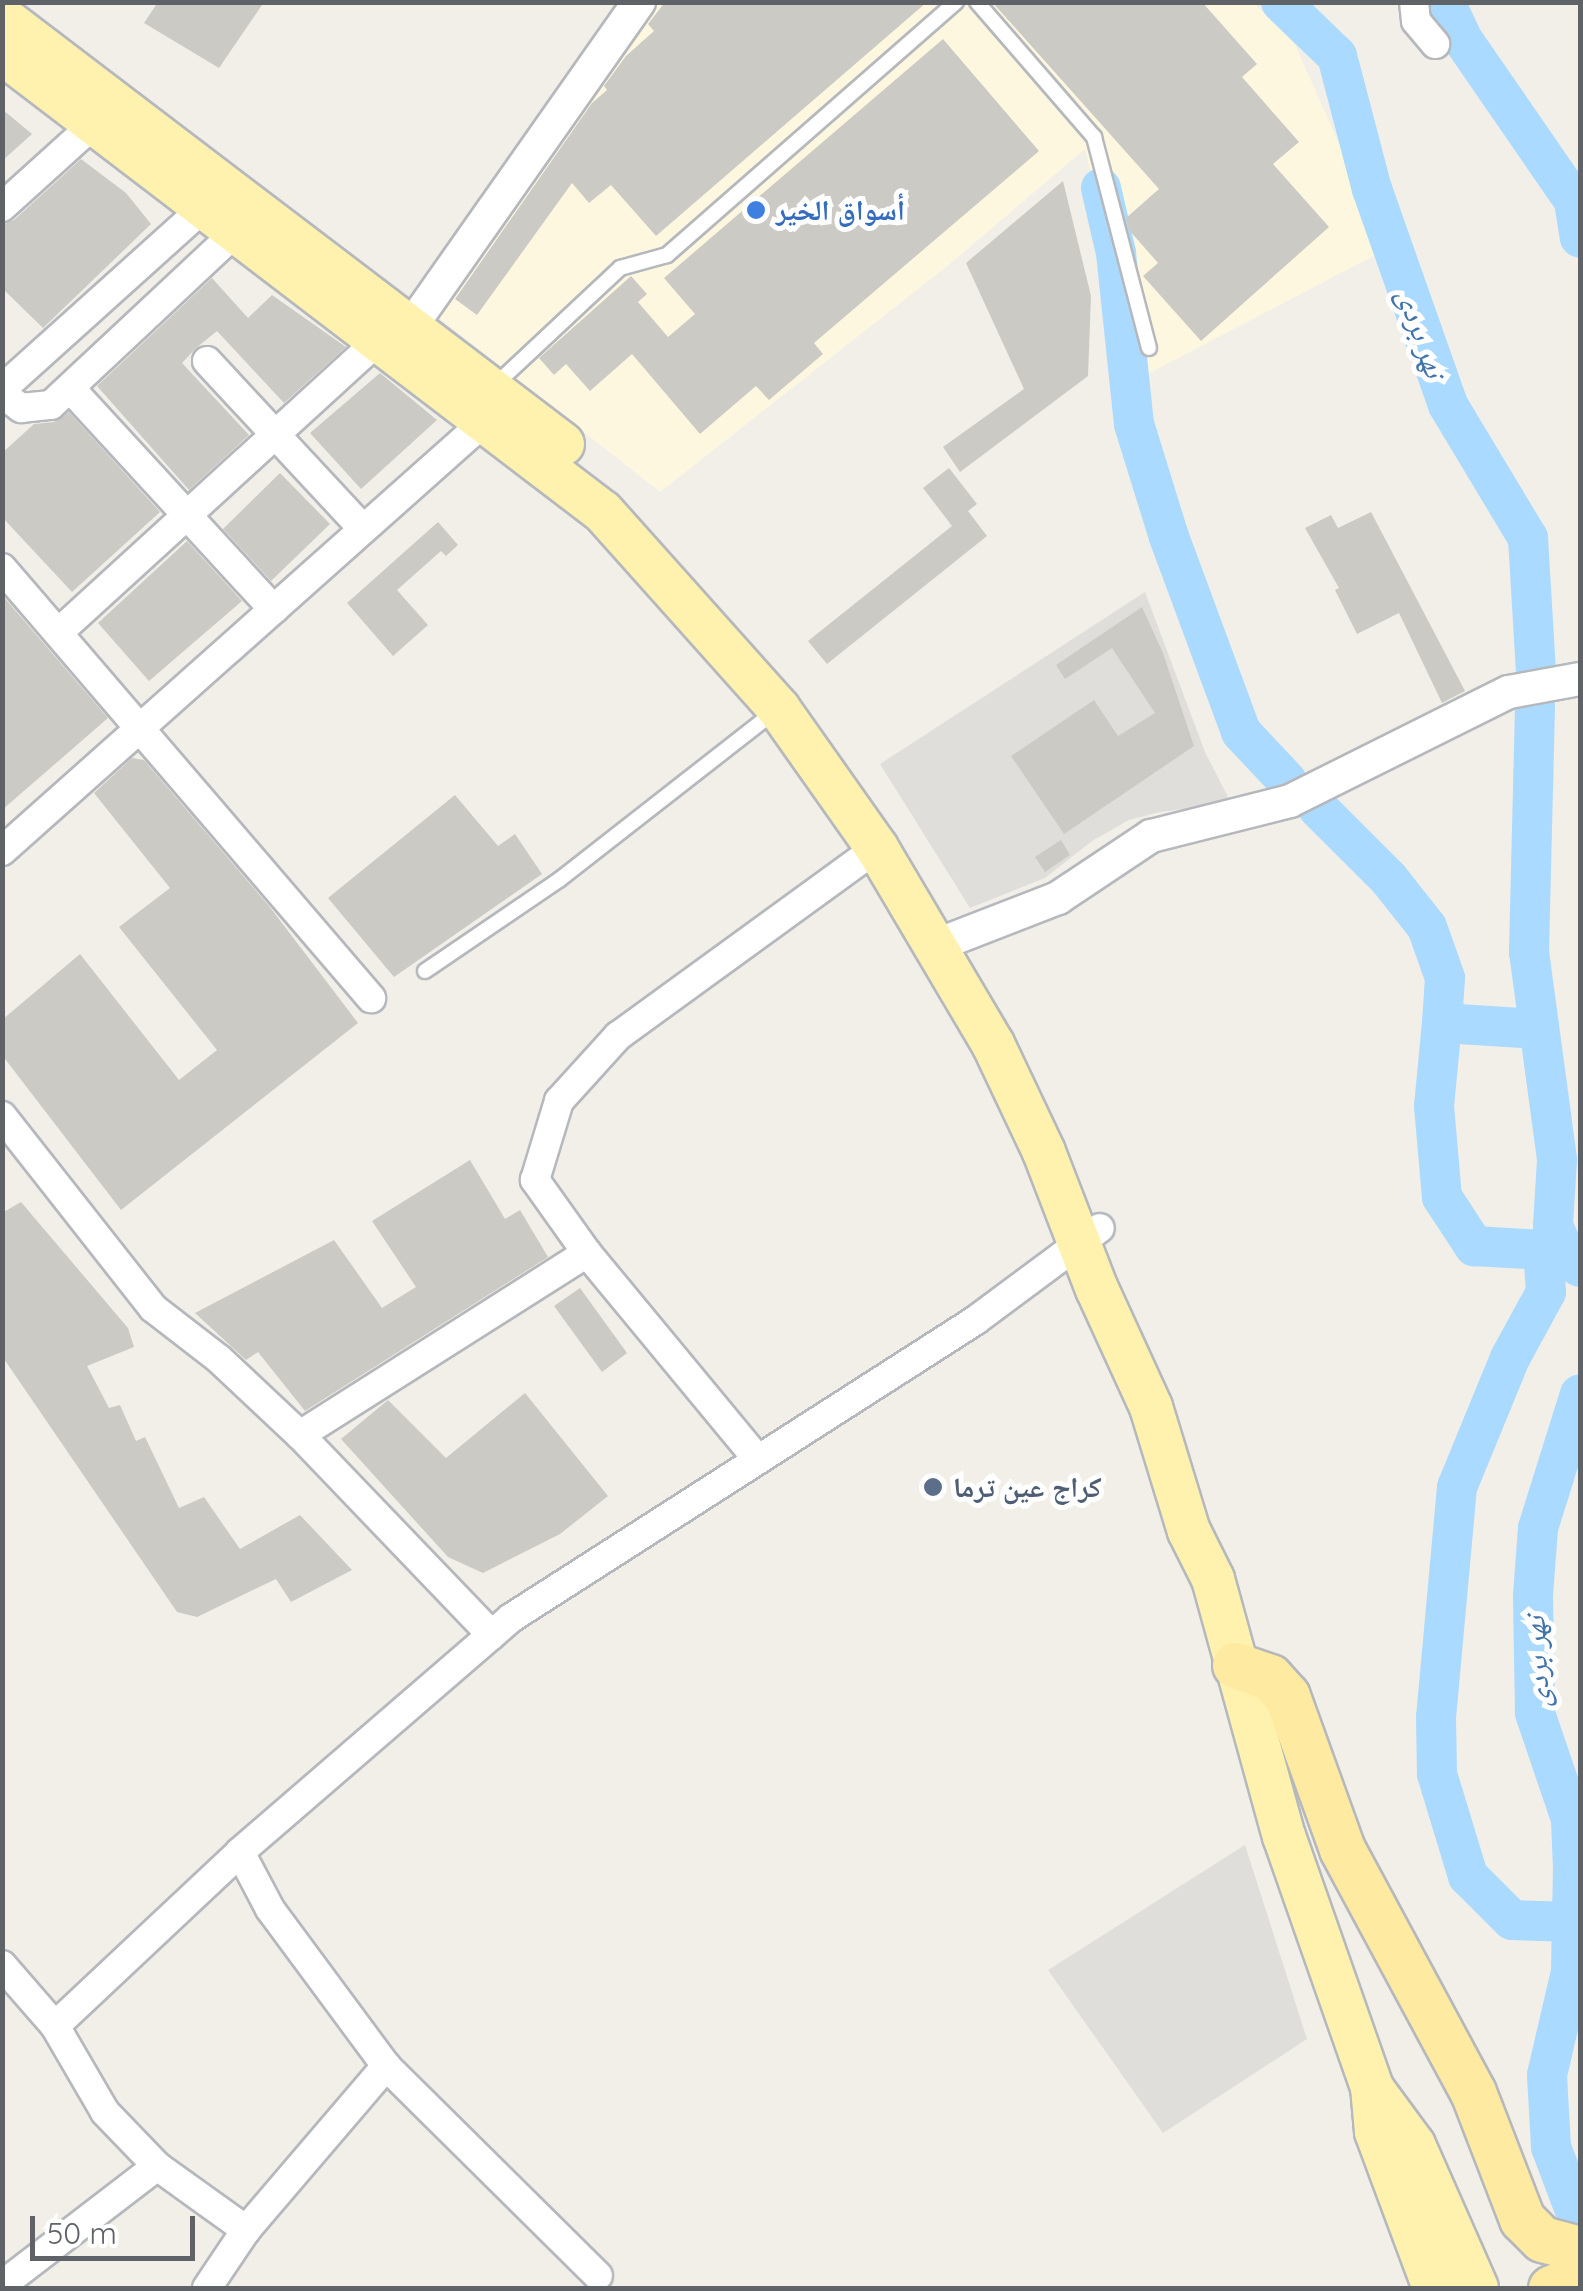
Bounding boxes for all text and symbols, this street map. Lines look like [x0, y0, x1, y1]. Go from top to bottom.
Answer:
place label: أسواق الخير [776, 193, 905, 227]
marker: أسواق الخير [745, 199, 767, 221]
water label: نهر بردى [1390, 284, 1454, 382]
place label: كراج عين ترما [953, 1470, 1102, 1504]
marker: كراج عين ترما [922, 1476, 944, 1498]
water label: نهر بردى [1516, 1615, 1556, 1709]
scale bar [35, 2196, 200, 2258]
text: 50 m [47, 2214, 117, 2252]

